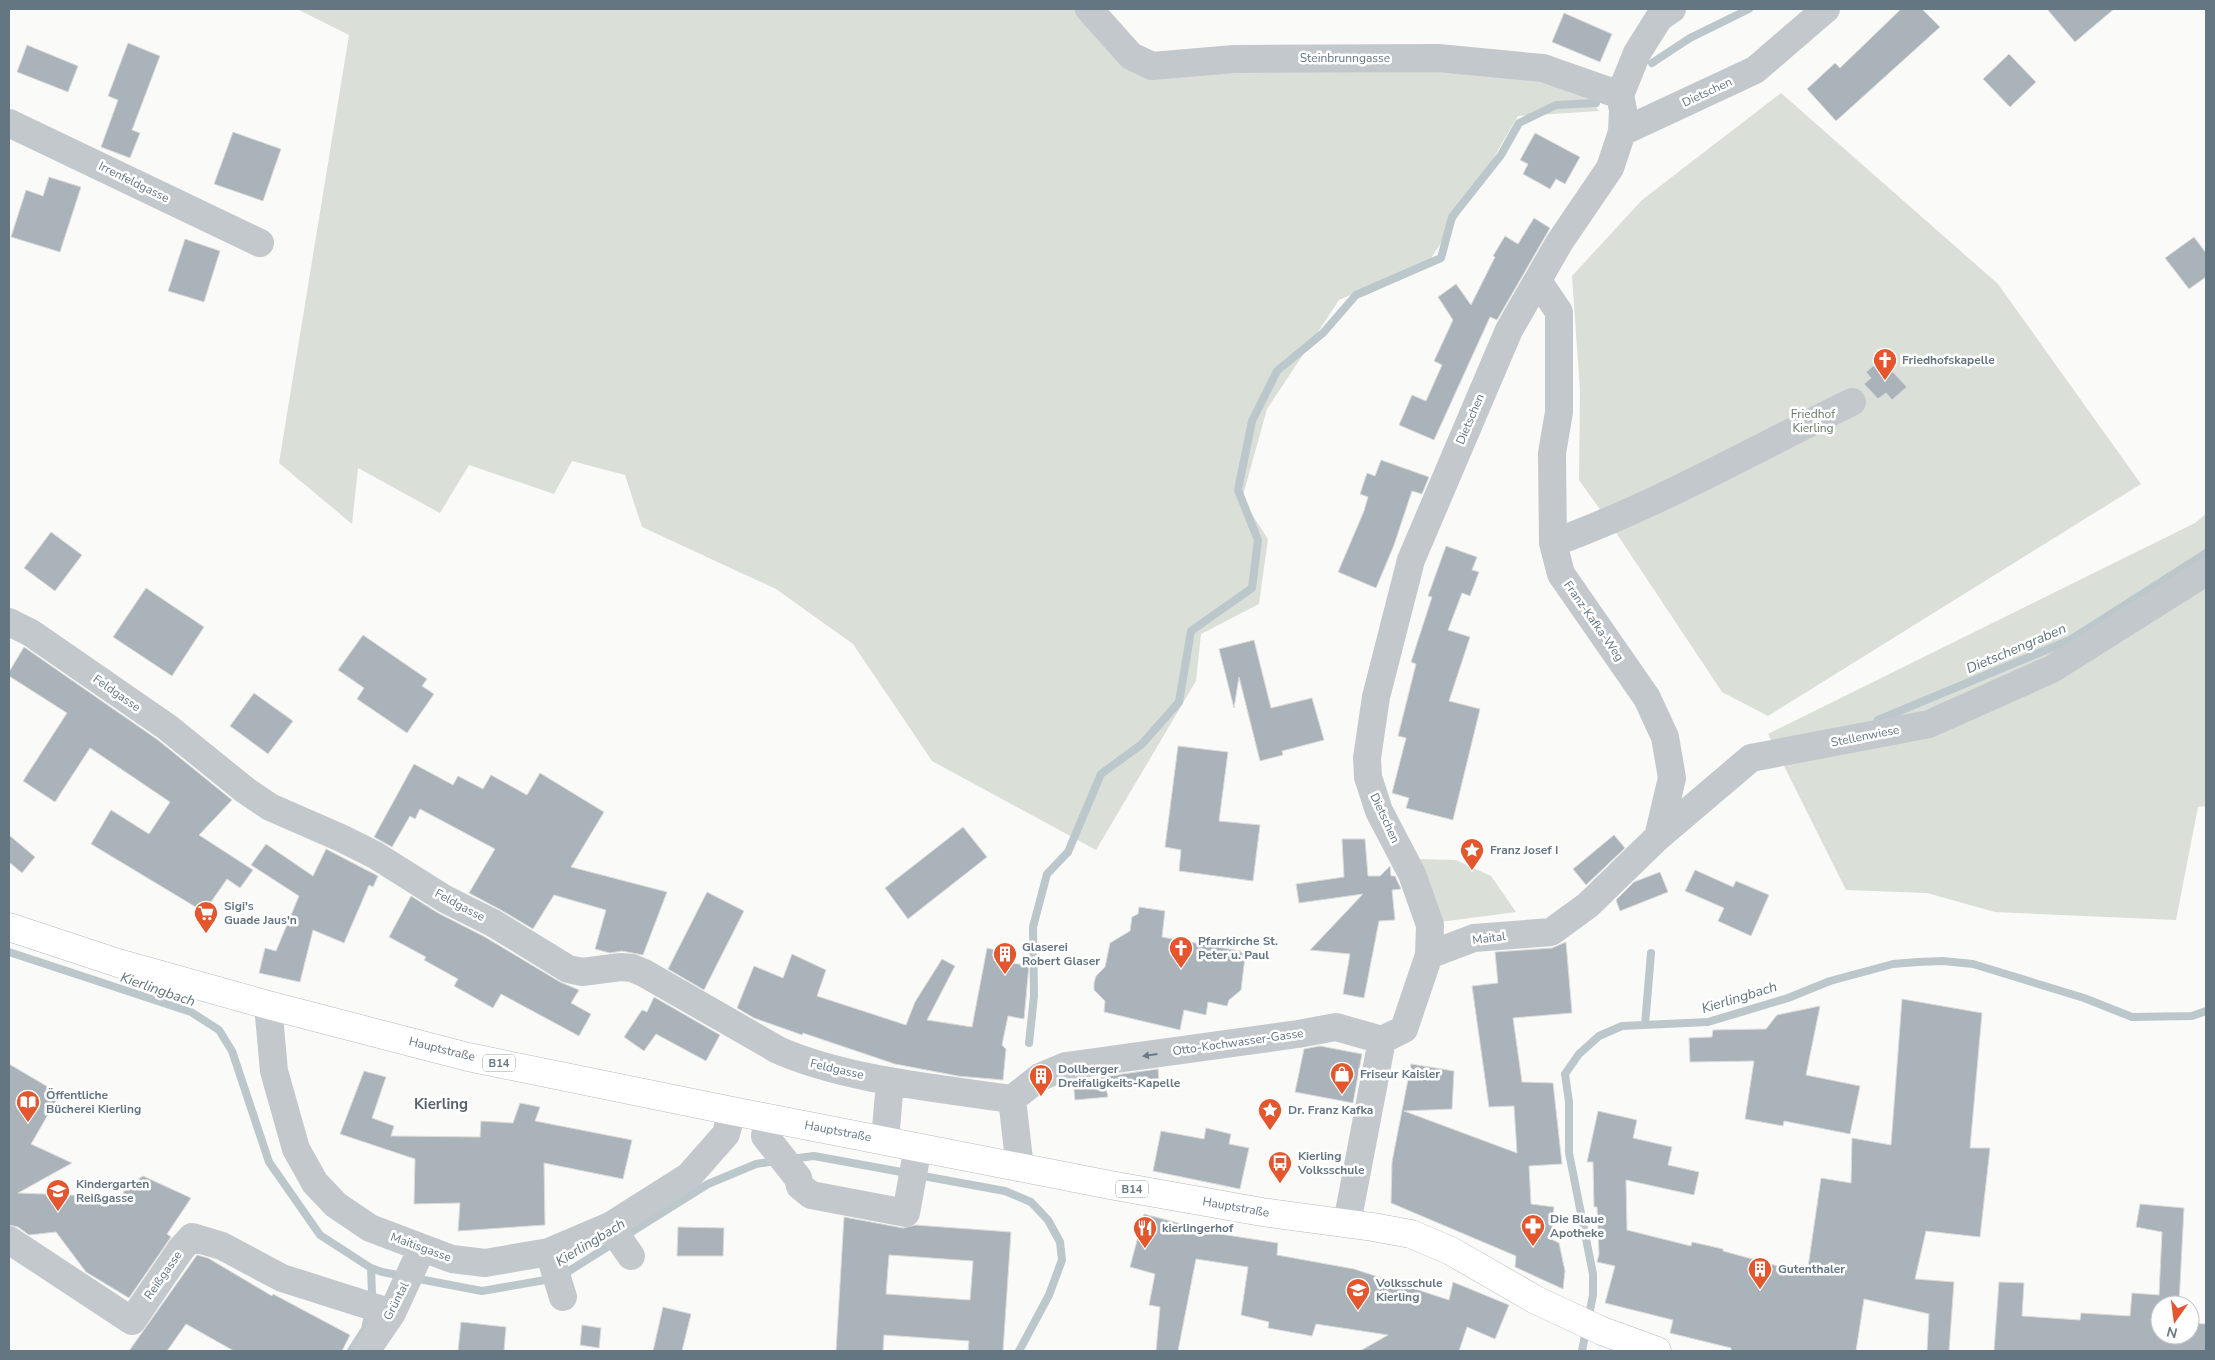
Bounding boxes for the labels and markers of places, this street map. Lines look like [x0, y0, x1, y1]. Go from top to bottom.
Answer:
church icon: Friedhofskapelle [1872, 347, 1898, 381]
place label: Friedhofskapelle [1902, 352, 1995, 368]
place icon: Franz Josef I [1459, 837, 1485, 871]
place label: Franz Josef I [1490, 842, 1558, 858]
place label: Sigi's Guade Jaus'n [224, 898, 297, 928]
supermarket icon: Sigi's Guade Jaus'n [193, 900, 219, 934]
place label: Pfarrkirche St. Peter u. Paul [1198, 933, 1278, 963]
church icon: Pfarrkirche St. Peter u. Paul [1168, 935, 1194, 969]
place label: Glaserei Robert Glaser [1022, 939, 1100, 969]
building icon: Glaserei Robert Glaser [992, 941, 1018, 975]
place label: Dollberger Dreifaligkeits-Kapelle [1058, 1061, 1181, 1091]
shop icon: Friseur Kaisler [1329, 1061, 1355, 1095]
building icon: Dollberger Dreifaligkeits-Kapelle [1028, 1063, 1054, 1097]
place label: Friseur Kaisler [1360, 1066, 1440, 1082]
place label: Öffentliche Bücherei Kierling [46, 1087, 141, 1117]
library icon: Öffentliche Bücherei Kierling [15, 1089, 41, 1123]
place icon: Dr. Franz Kafka [1257, 1097, 1283, 1131]
place label: Dr. Franz Kafka [1288, 1102, 1373, 1118]
place label: Kierling Volksschule [1297, 1148, 1365, 1178]
bus stop icon: Kierling Volksschule [1267, 1150, 1293, 1184]
place label: Kindergarten Reißgasse [76, 1176, 149, 1206]
school or university icon: Kindergarten Reißgasse [45, 1178, 71, 1212]
place label: Die Blaue Apotheke [1550, 1211, 1605, 1241]
pharmacy icon: Die Blaue Apotheke [1520, 1213, 1546, 1247]
restaurant icon: kierlingerhof [1132, 1215, 1158, 1249]
place label: kierlingerhof [1162, 1220, 1234, 1236]
building icon: Gutenthaler [1747, 1256, 1773, 1290]
place label: Gutenthaler [1778, 1261, 1845, 1277]
place label: Volksschule Kierling [1375, 1275, 1443, 1305]
school or university icon: Volksschule Kierling [1345, 1277, 1371, 1311]

